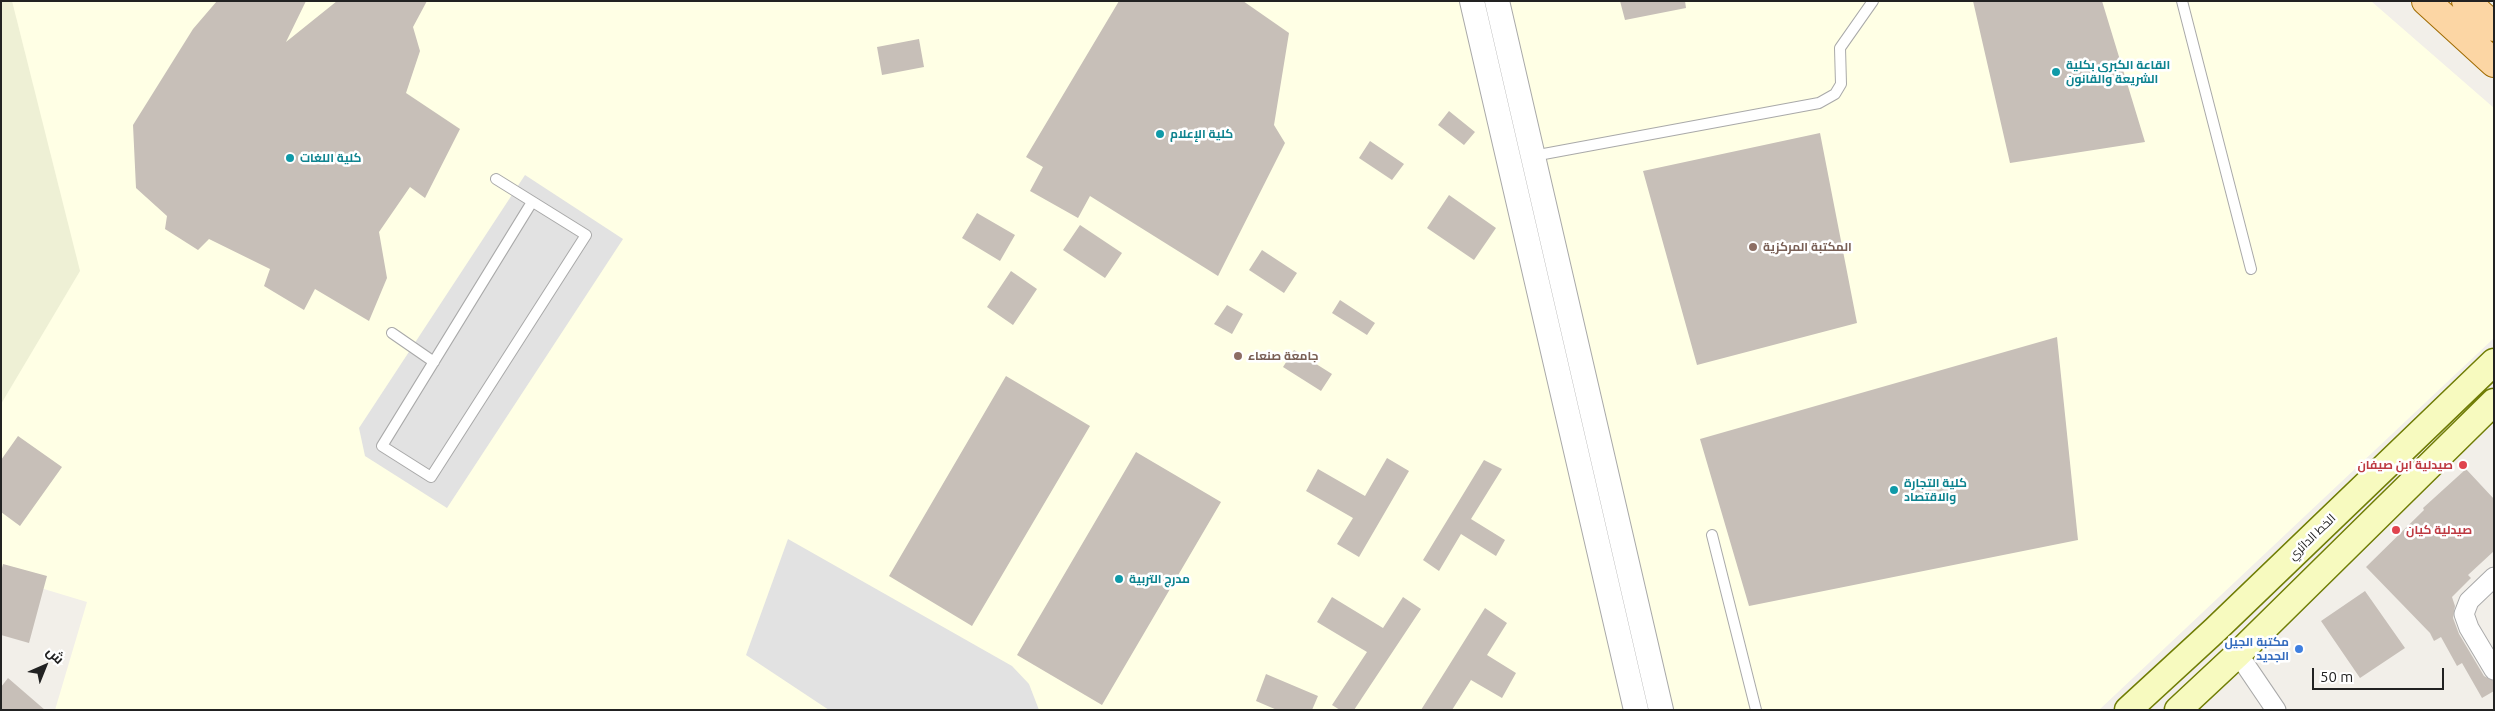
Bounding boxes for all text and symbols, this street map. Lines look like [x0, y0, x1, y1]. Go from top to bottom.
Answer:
place label: القاعة الكبرى بكلية الشريعة والقانون [2066, 58, 2170, 86]
marker: القاعة الكبرى بكلية الشريعة والقانون [2050, 66, 2062, 78]
place label: كلية الإعلام [1170, 127, 1233, 141]
marker: كلية الإعلام [1154, 128, 1166, 140]
place label: كلية اللغات [300, 151, 361, 165]
marker: كلية اللغات [284, 152, 296, 164]
place label: المكتبة المركزية [1763, 240, 1852, 254]
marker: المكتبة المركزية [1747, 241, 1759, 253]
place label: جامعة صنعاء [1248, 349, 1318, 363]
marker: جامعة صنعاء [1232, 350, 1244, 362]
place label: صيدلية ابن صيفان [2357, 458, 2453, 472]
marker: صيدلية ابن صيفان [2457, 459, 2469, 471]
place label: كلية التجارة والاقتصاد [1904, 476, 1967, 504]
marker: كلية التجارة والاقتصاد [1888, 484, 1900, 496]
street label: الخط الدائري [2285, 511, 2339, 563]
place label: صيدلية كيان [2406, 523, 2472, 537]
marker: صيدلية كيان [2390, 524, 2402, 536]
place label: مدرج التربية [1129, 572, 1190, 586]
marker: مدرج التربية [1113, 573, 1125, 585]
place label: مكتبة الجيل الجديد [2224, 635, 2289, 663]
north arrow [20, 641, 70, 691]
text: ش [43, 643, 67, 667]
marker: مكتبة الجيل الجديد [2293, 643, 2305, 655]
scale bar [2315, 658, 2448, 690]
text: 50 m [2320, 668, 2353, 685]

